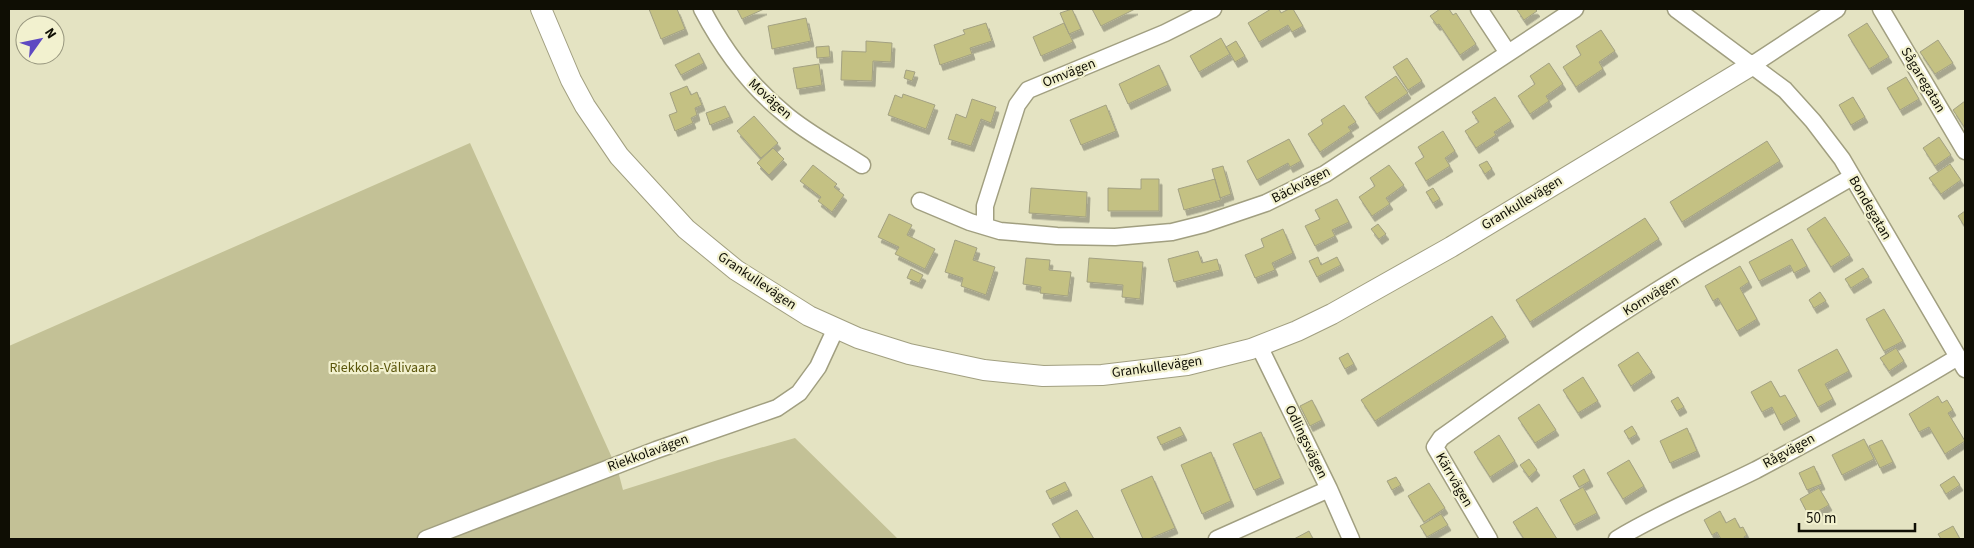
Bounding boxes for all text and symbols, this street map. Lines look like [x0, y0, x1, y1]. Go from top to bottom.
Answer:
north arrow [15, 15, 65, 65]
text: N [39, 24, 61, 43]
street label: Sågaregatan [1896, 44, 1950, 116]
street label: Omvägen [1039, 53, 1099, 93]
street label: Movägen [744, 74, 796, 124]
street label: Bäckvägen [1268, 162, 1334, 208]
street label: Grankullevägen [1478, 171, 1566, 235]
street label: Bondegatan [1844, 172, 1896, 244]
street label: Grankullevägen [714, 247, 800, 315]
street label: Kornvägen [1619, 271, 1683, 321]
street label: Grankullevägen [1110, 351, 1204, 383]
park label: Riekkola-Välivaara [329, 358, 437, 378]
street label: Odlingsvägen [1280, 402, 1332, 482]
street label: Rågvägen [1759, 428, 1819, 474]
street label: Riekkolavägen [605, 429, 691, 477]
street label: Kärrvägen [1430, 449, 1478, 511]
scale bar [1799, 500, 1915, 532]
text: 50 m [1806, 508, 1836, 529]

